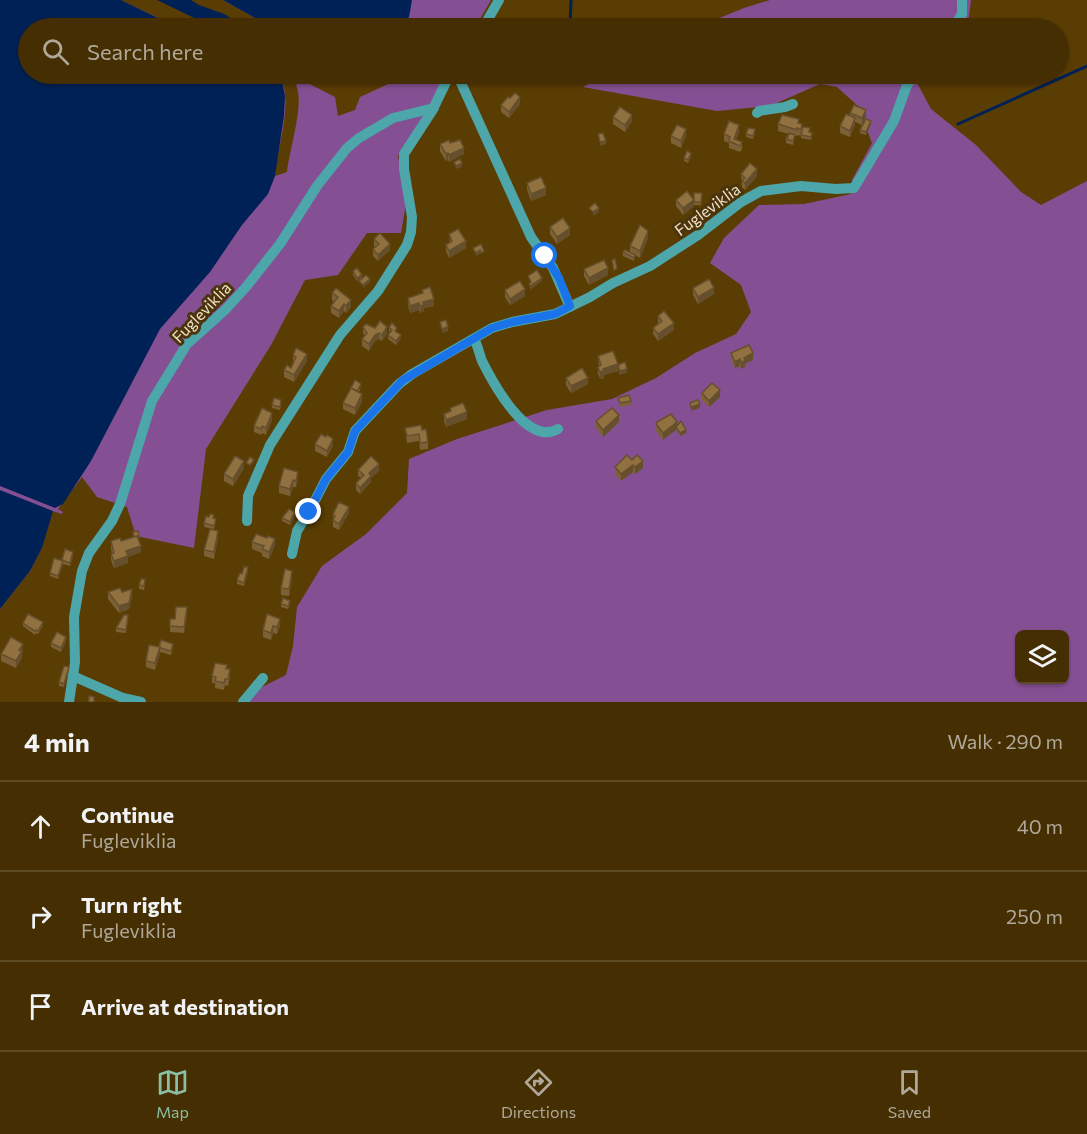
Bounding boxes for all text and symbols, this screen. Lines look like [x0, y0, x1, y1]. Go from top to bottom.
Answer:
search box [18, 18, 1069, 84]
icon: search [39, 35, 72, 68]
text: Search here [87, 38, 203, 65]
street label: Fugleviklia [671, 179, 743, 239]
route start [531, 242, 557, 268]
street label: Fugleviklia [168, 278, 234, 346]
route end [295, 498, 321, 524]
map controls [1015, 630, 1069, 684]
button: layers [1015, 630, 1069, 684]
text: 4 min [24, 726, 90, 757]
text: Walk · 290 m [947, 729, 1063, 753]
text: Continue [81, 801, 174, 828]
icon: ahead [24, 810, 57, 843]
text: 40 m [1017, 814, 1063, 838]
text: Fugleviklia [81, 828, 177, 852]
text: Turn right [81, 891, 182, 918]
icon: right [24, 900, 57, 933]
text: 250 m [1006, 904, 1063, 928]
text: Fugleviklia [81, 918, 177, 942]
icon: arrive [24, 990, 57, 1023]
text: Arrive at destination [81, 993, 289, 1020]
tab: Map [156, 1066, 189, 1121]
tab: Directions [501, 1066, 576, 1121]
tab: Saved [888, 1066, 931, 1121]

